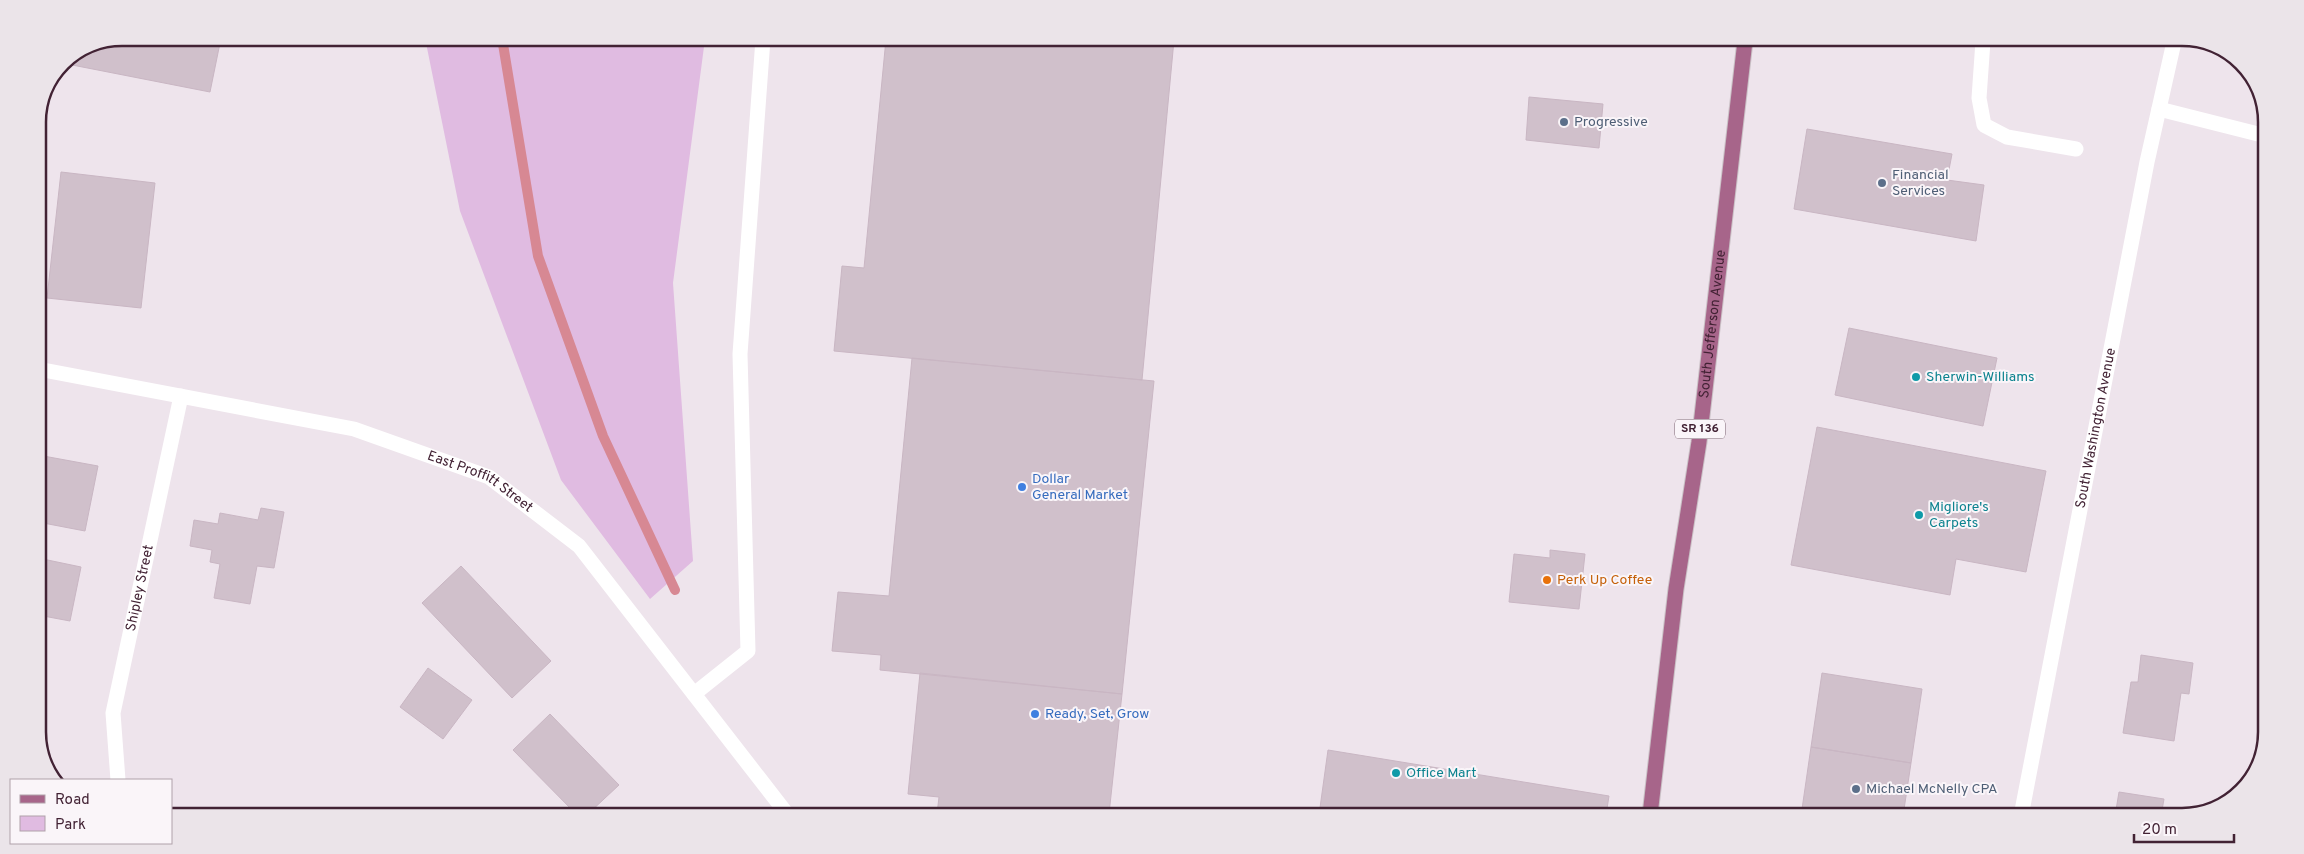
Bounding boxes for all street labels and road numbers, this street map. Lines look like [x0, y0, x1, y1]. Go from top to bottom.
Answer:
street label: South Jefferson Avenue [1696, 249, 1729, 399]
street label: South Washington Avenue [2072, 347, 2119, 510]
road number: SR 136 [1675, 419, 1725, 438]
street label: East Proffitt Street [425, 447, 536, 516]
street label: Shipley Street [122, 543, 157, 633]

